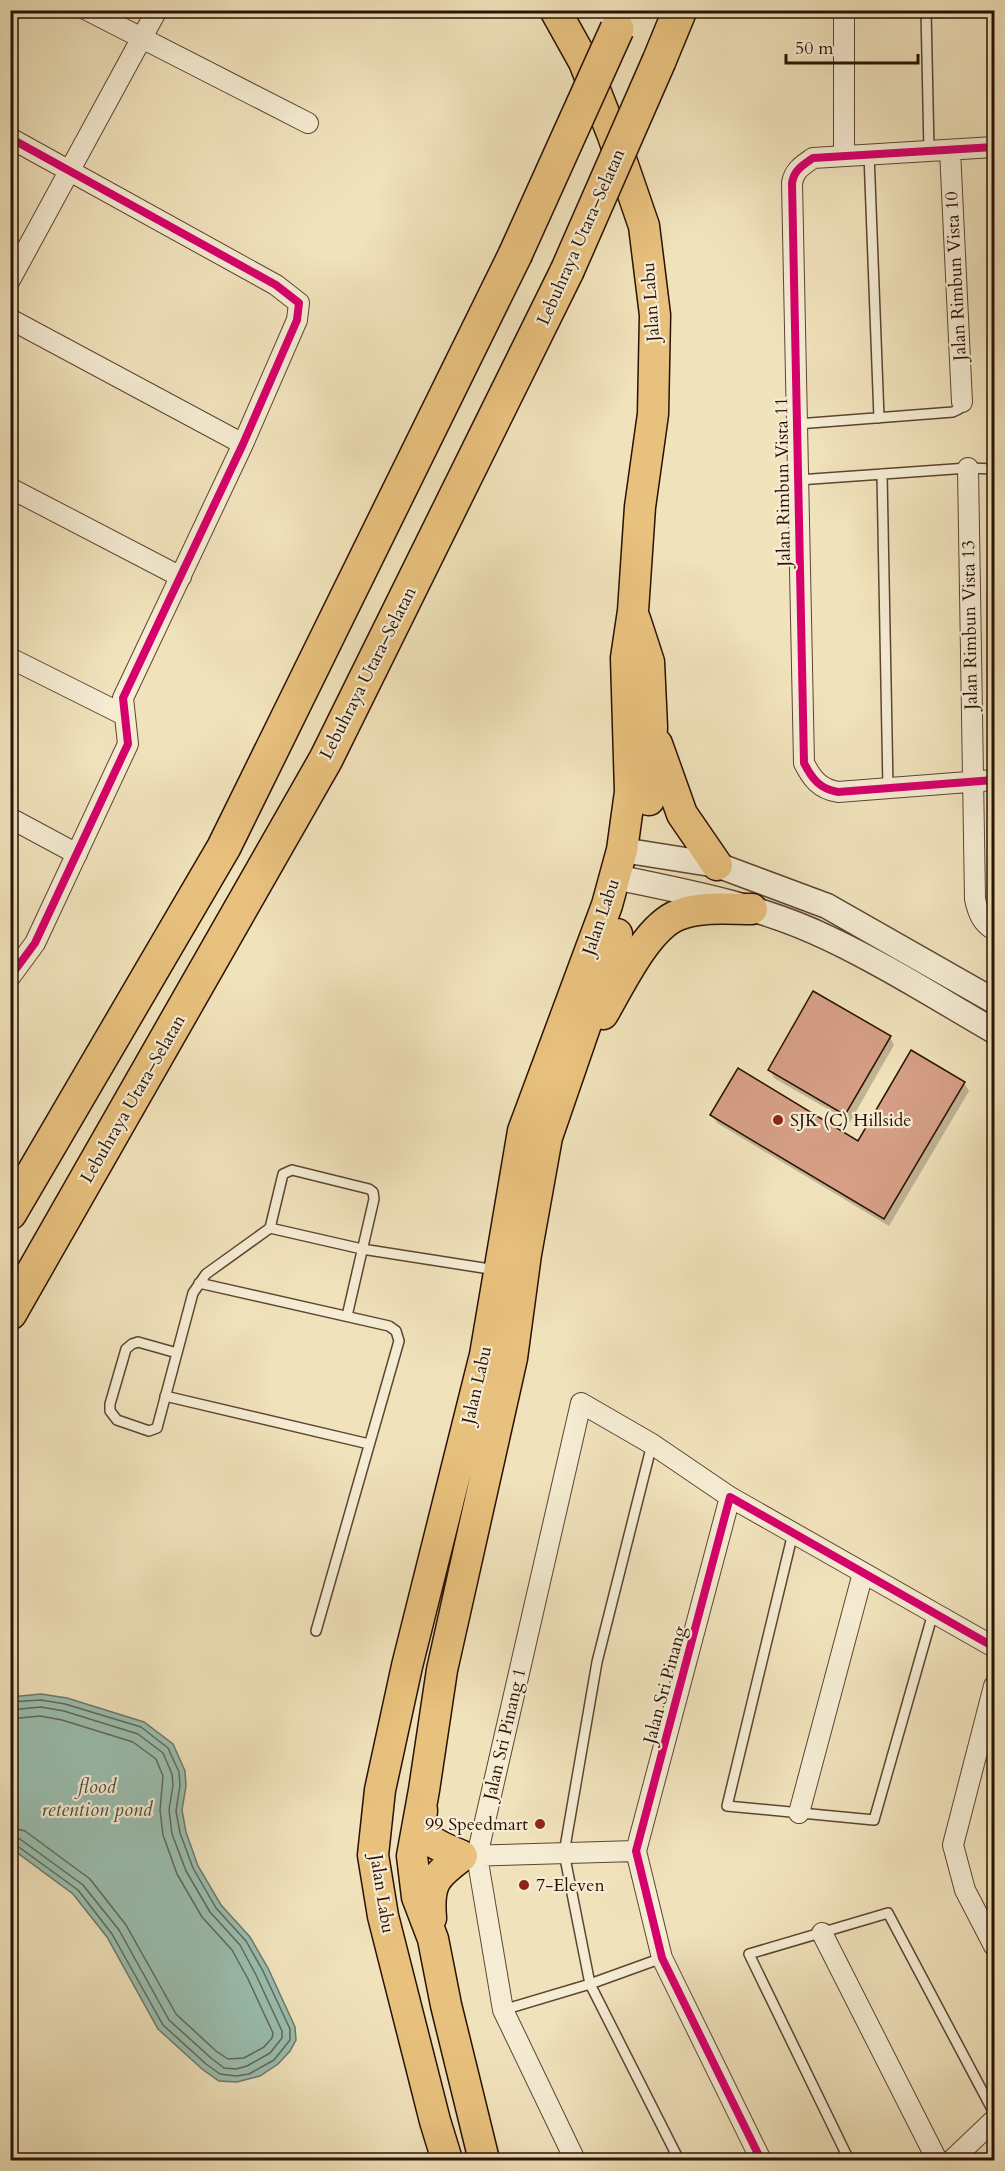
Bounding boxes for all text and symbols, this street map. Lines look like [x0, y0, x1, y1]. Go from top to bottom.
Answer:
scale bar [786, 27, 918, 65]
text: 50 m [795, 36, 834, 61]
street label: Lebuhraya Utara–Selatan [531, 144, 631, 329]
street label: Jalan Rimbun Vista 10 [939, 191, 973, 364]
street label: Jalan Labu [636, 261, 666, 346]
street label: Jalan Rimbun Vista 11 [769, 397, 797, 570]
street label: Jalan Rimbun Vista 13 [956, 540, 984, 713]
street label: Lebuhraya Utara–Selatan [314, 582, 423, 764]
street label: Jalan Labu [575, 875, 626, 961]
street label: Lebuhraya Utara–Selatan [75, 1010, 192, 1188]
place label: SJK (C) Hillside [790, 1108, 911, 1133]
marker: SJK (C) Hillside [771, 1113, 785, 1127]
street label: Jalan Labu [455, 1343, 498, 1429]
street label: Jalan Sri Pinang [637, 1623, 693, 1749]
street label: Jalan Sri Pinang 1 [477, 1665, 532, 1805]
water label: flood retention pond [42, 1773, 154, 1823]
place label: 99 Speedmart [425, 1812, 528, 1837]
marker: 99 Speedmart [533, 1817, 547, 1831]
street label: Jalan Labu [363, 1850, 401, 1935]
place label: 7-Eleven [536, 1873, 605, 1898]
marker: 7-Eleven [517, 1878, 531, 1892]

